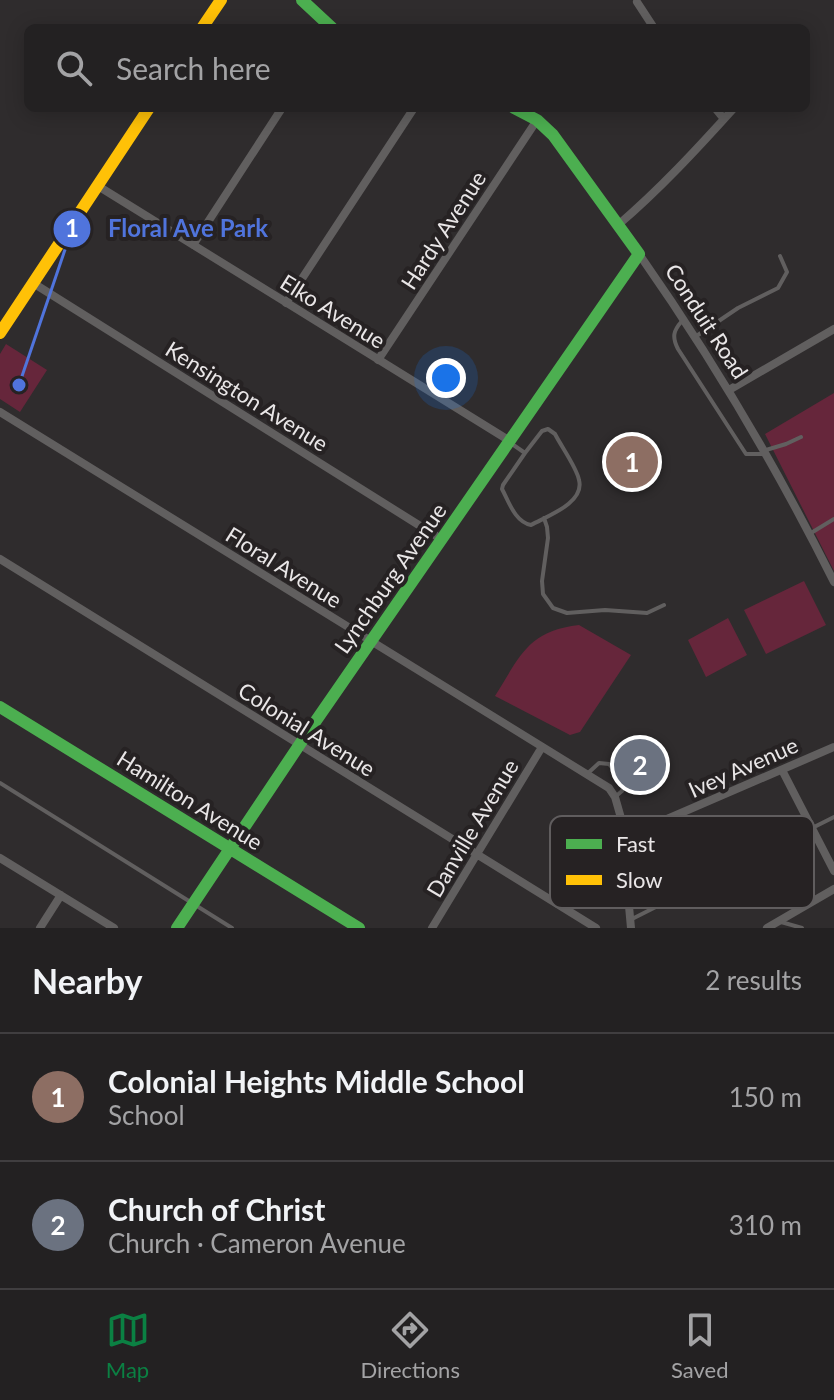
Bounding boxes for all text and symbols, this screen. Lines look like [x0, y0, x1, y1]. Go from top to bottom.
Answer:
search box [24, 24, 810, 112]
icon: search [52, 46, 96, 90]
text: Search here [116, 50, 271, 86]
street label: Hardy Avenue [395, 166, 491, 294]
callout: Floral Ave Park [52, 205, 285, 253]
text: 1 [65, 213, 79, 242]
text: Floral Ave Park [108, 213, 268, 242]
street label: Conduit Road [660, 259, 754, 383]
street label: Elko Avenue [276, 268, 390, 354]
street label: Kensington Avenue [161, 335, 333, 457]
your location [426, 358, 466, 398]
pin: 1 [606, 432, 658, 492]
street label: Lynchburg Avenue [328, 498, 452, 658]
street label: Floral Avenue [221, 521, 347, 613]
street label: Colonial Avenue [234, 676, 380, 782]
street label: Ivey Avenue [684, 731, 802, 803]
pin: 2 [614, 735, 666, 795]
street label: Hamilton Avenue [112, 744, 268, 856]
street label: Danville Avenue [420, 754, 524, 902]
legend [550, 816, 814, 908]
text: Fast [616, 830, 655, 857]
text: Slow [616, 866, 663, 893]
text: Nearby [32, 960, 143, 1001]
text: 2 results [705, 964, 802, 996]
text: Colonial Heights Middle School [108, 1063, 525, 1099]
text: 1 [50, 1081, 66, 1113]
text: 150 m [729, 1081, 802, 1113]
text: School [108, 1099, 185, 1131]
text: Church of Christ [108, 1191, 325, 1227]
text: 2 [50, 1209, 66, 1241]
text: 310 m [729, 1209, 802, 1241]
text: Church · Cameron Avenue [108, 1227, 406, 1259]
tab: Map [106, 1308, 150, 1383]
tab: Directions [361, 1308, 460, 1383]
tab: Saved [671, 1308, 728, 1383]

